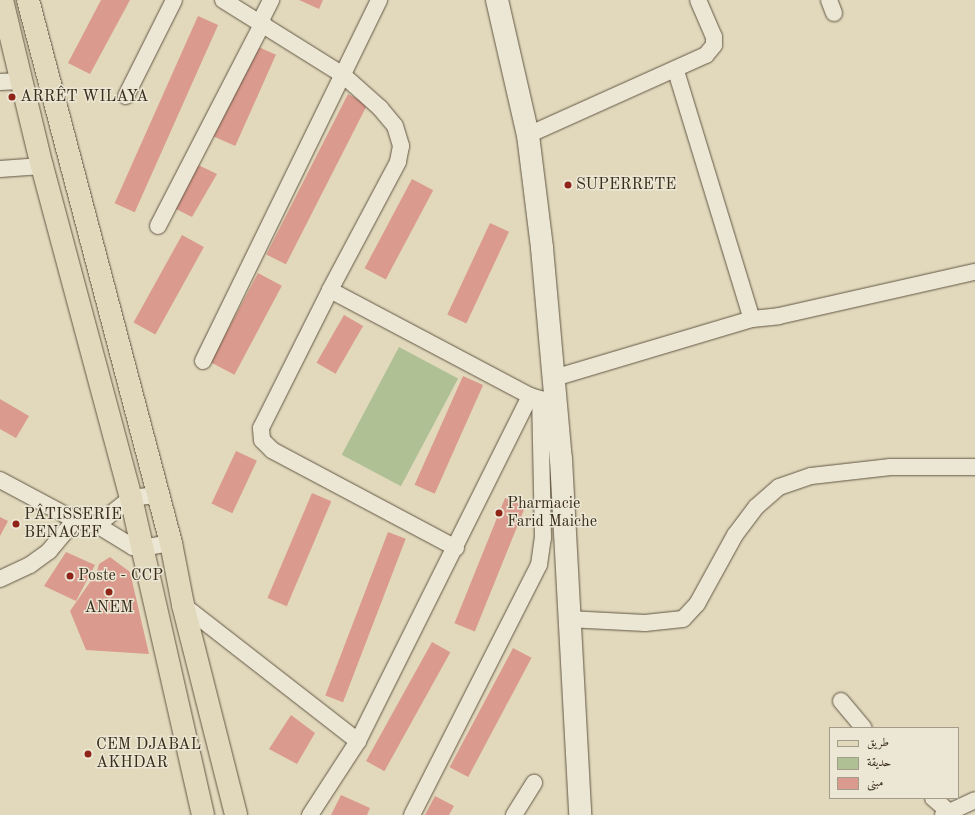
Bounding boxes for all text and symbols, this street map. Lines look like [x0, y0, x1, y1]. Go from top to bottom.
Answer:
place label: ARRÊT WILAYA [20, 87, 149, 107]
marker: ARRÊT WILAYA [7, 92, 17, 102]
place label: SUPERRETE [576, 175, 676, 195]
marker: SUPERRETE [563, 180, 573, 190]
place label: Pharmacie Farid Maiche [507, 494, 597, 532]
place label: PÂTISSERIE BENACEF [24, 505, 122, 543]
marker: Pharmacie Farid Maiche [494, 508, 504, 518]
marker: PÂTISSERIE BENACEF [11, 519, 21, 529]
place label: Poste - CCP [78, 566, 163, 586]
marker: Poste - CCP [65, 571, 75, 581]
marker: ANEM [104, 587, 114, 597]
place label: ANEM [85, 598, 133, 618]
legend [829, 727, 959, 799]
place label: CEM DJABAL AKHDAR [96, 735, 201, 773]
text: طريق [867, 737, 889, 749]
marker: CEM DJABAL AKHDAR [83, 749, 93, 759]
text: حديقة [867, 757, 891, 769]
text: مبنى [867, 777, 883, 789]

